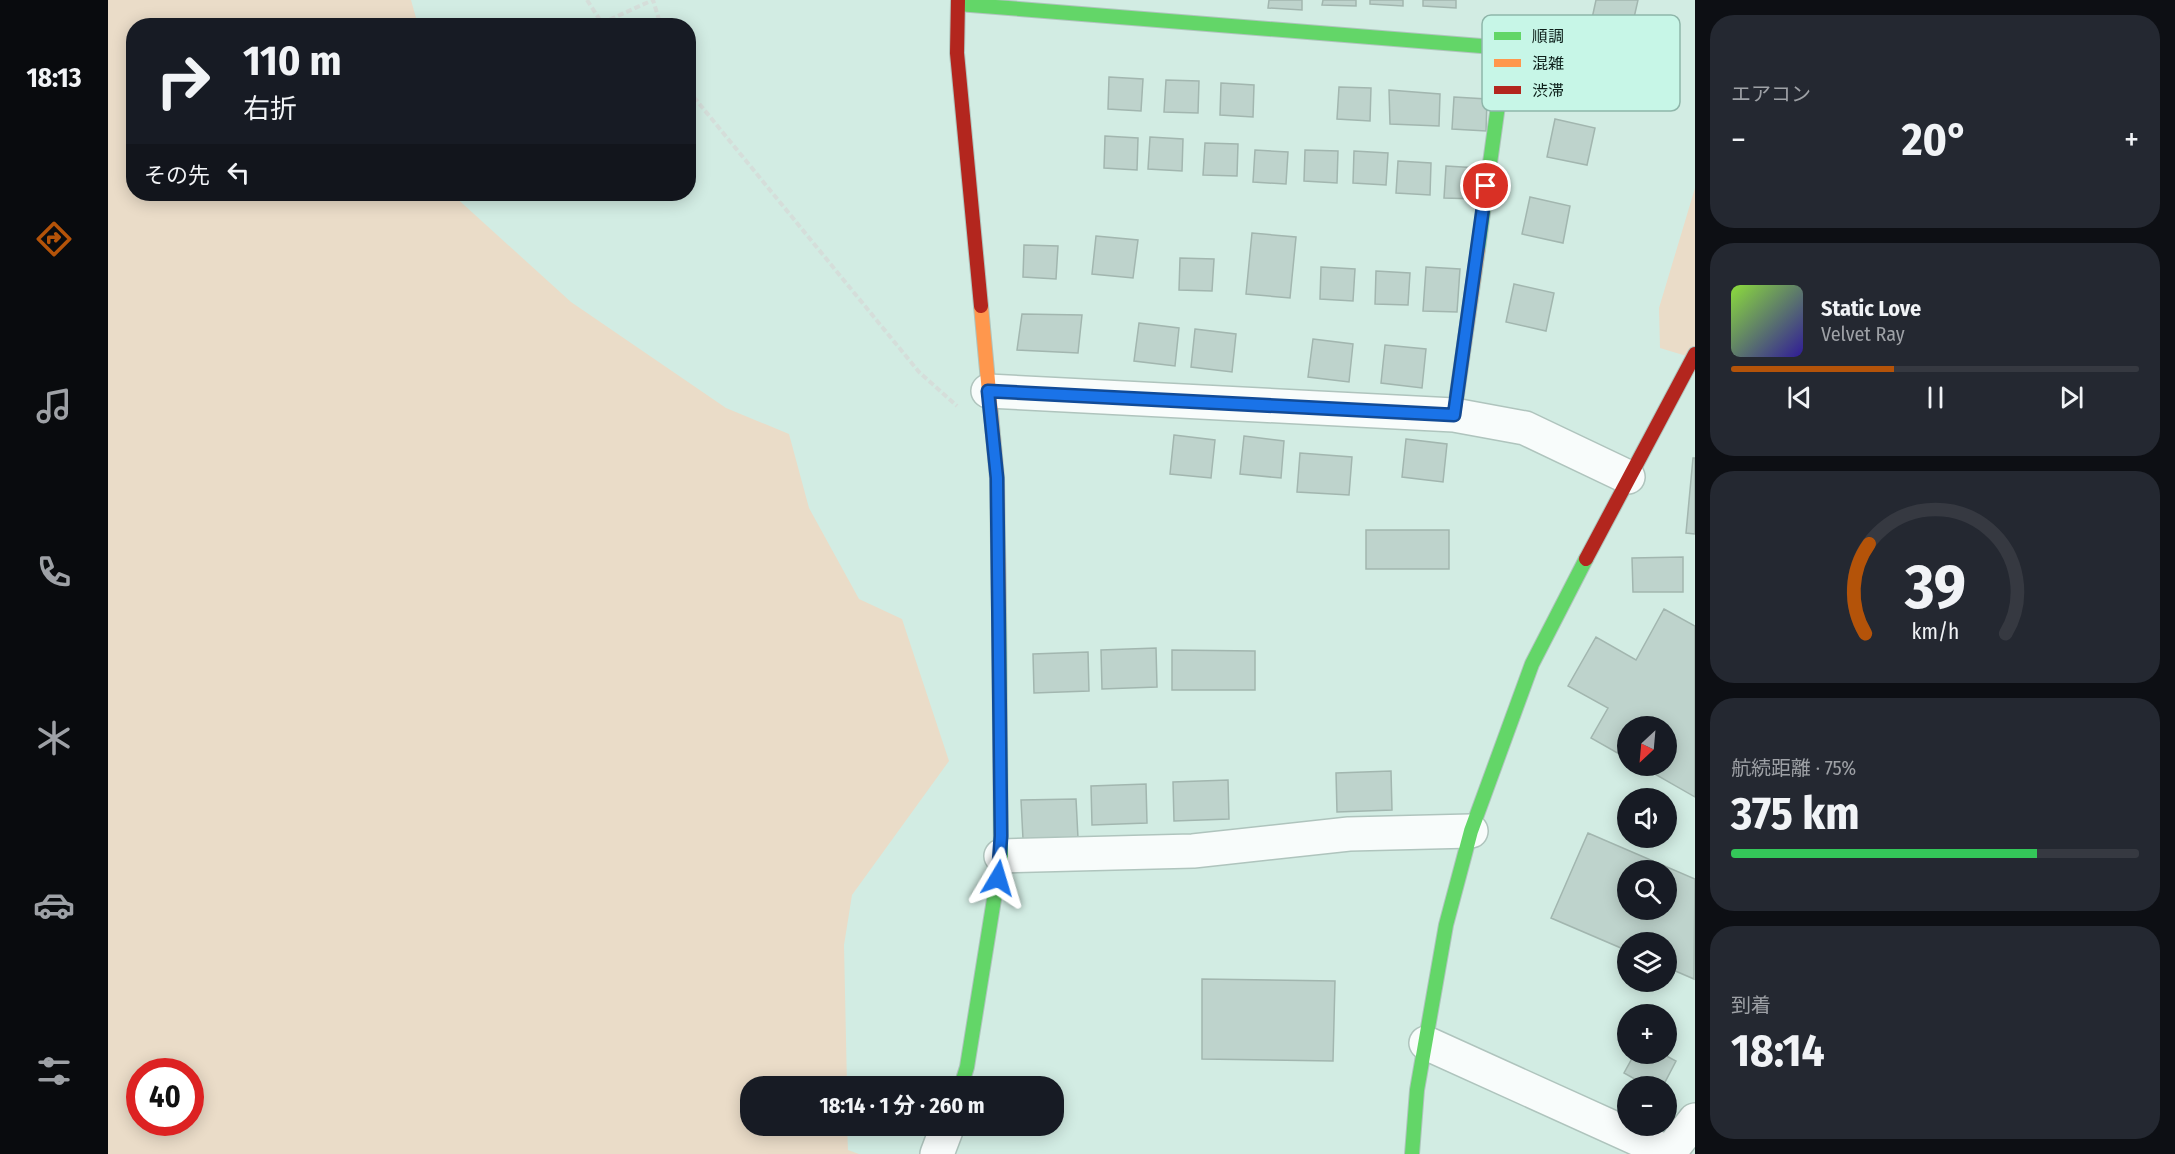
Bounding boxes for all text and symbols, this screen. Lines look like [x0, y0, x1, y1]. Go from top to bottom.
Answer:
legend [1482, 15, 1680, 111]
text: 順調 [1532, 27, 1564, 46]
text: 110 m [243, 36, 342, 86]
icon: right [144, 42, 222, 120]
text: 混雑 [1532, 54, 1564, 73]
text: 18:13 [26, 62, 82, 94]
text: 渋滞 [1532, 81, 1564, 100]
text: エアコン [1731, 82, 1811, 106]
text: 右折 [243, 93, 297, 125]
text: 20° [1902, 113, 1968, 167]
text: − [1731, 120, 1746, 160]
text: + [2124, 120, 2139, 160]
icon: left [222, 156, 255, 189]
pin [1460, 160, 1511, 211]
text: その先 [144, 162, 210, 189]
icon: arrive [1469, 169, 1502, 202]
icon: directions [33, 218, 75, 260]
text: Static Love [1821, 295, 1921, 322]
text: Velvet Ray [1821, 322, 1905, 346]
icon: previous [1783, 381, 1816, 414]
icon: pause [1919, 381, 1952, 414]
icon: next [2055, 381, 2088, 414]
icon: music [33, 385, 75, 427]
text: 39 [1903, 550, 1966, 625]
icon: phone [33, 551, 75, 593]
text: km/h [1911, 619, 1959, 645]
north arrow [1617, 716, 1677, 776]
map controls [1617, 716, 1677, 1136]
icon: climate [33, 717, 75, 759]
text: 航続距離 · 75% [1731, 756, 1856, 780]
text: 375 km [1731, 787, 1859, 841]
button: sound [1617, 788, 1677, 848]
position arrow [966, 846, 1030, 910]
button: search [1617, 860, 1677, 920]
icon: car [33, 884, 75, 926]
button: layers [1617, 932, 1677, 992]
text: 到着 [1731, 993, 1771, 1017]
button: + [1617, 1004, 1677, 1064]
text: 18:14 [1731, 1024, 1825, 1078]
icon: filters [33, 1050, 75, 1092]
speed limit sign: 40 [126, 1058, 204, 1136]
button: − [1617, 1076, 1677, 1136]
text: 18:14 · 1 分 · 260 m [819, 1092, 985, 1119]

